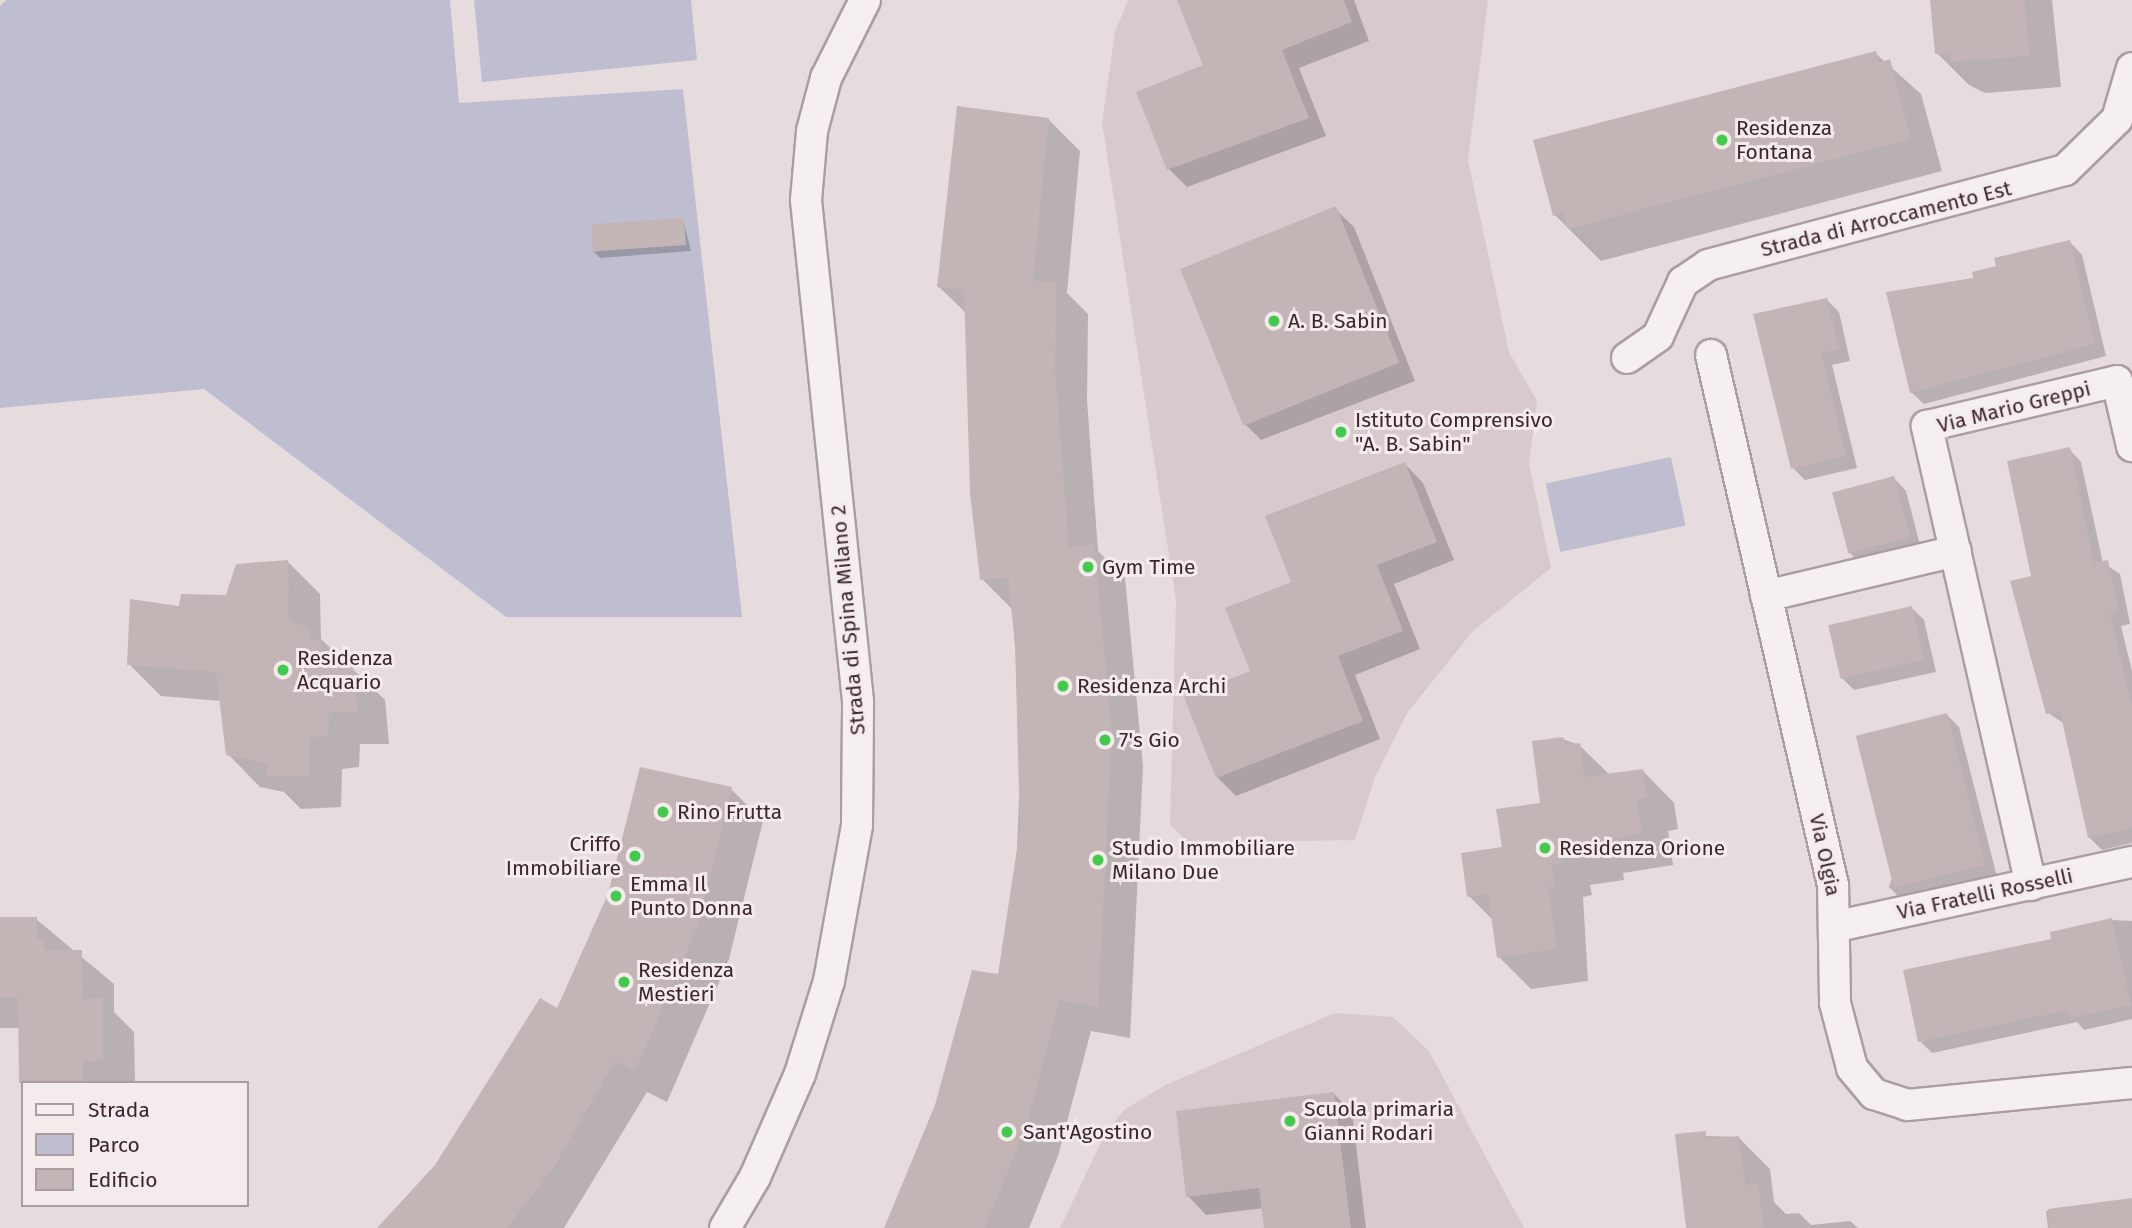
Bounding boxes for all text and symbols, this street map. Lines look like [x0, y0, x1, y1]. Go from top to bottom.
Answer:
place label: Residenza Fontana [1736, 115, 1832, 165]
marker: Residenza Fontana [1714, 132, 1730, 148]
street label: Strada di Arroccamento Est [1758, 176, 2014, 262]
place label: A. B. Sabin [1288, 308, 1388, 334]
marker: A. B. Sabin [1266, 313, 1282, 329]
street label: Via Mario Greppi [1935, 376, 2093, 438]
place label: Istituto Comprensivo "A. B. Sabin" [1355, 407, 1553, 457]
marker: Istituto Comprensivo "A. B. Sabin" [1333, 424, 1349, 440]
street label: Strada di Spina Milano 2 [825, 504, 871, 736]
place label: Gym Time [1102, 554, 1195, 580]
marker: Gym Time [1080, 559, 1096, 575]
place label: Residenza Acquario [297, 645, 393, 695]
marker: Residenza Acquario [275, 662, 291, 678]
place label: Residenza Archi [1077, 673, 1226, 699]
marker: Residenza Archi [1055, 678, 1071, 694]
place label: 7's Gio [1119, 727, 1180, 753]
marker: 7's Gio [1097, 732, 1113, 748]
place label: Rino Frutta [677, 799, 782, 825]
marker: Rino Frutta [655, 804, 671, 820]
street label: Via Olgia [1804, 812, 1846, 898]
place label: Criffo Immobiliare [506, 831, 621, 881]
place label: Studio Immobiliare Milano Due [1112, 835, 1295, 885]
place label: Residenza Orione [1559, 835, 1725, 861]
marker: Residenza Orione [1537, 840, 1553, 856]
marker: Criffo Immobiliare [627, 848, 643, 864]
marker: Studio Immobiliare Milano Due [1090, 852, 1106, 868]
street label: Via Fratelli Rosselli [1895, 863, 2075, 925]
place label: Emma Il Punto Donna [630, 871, 753, 921]
marker: Emma Il Punto Donna [608, 888, 624, 904]
place label: Residenza Mestieri [638, 957, 734, 1007]
marker: Residenza Mestieri [616, 974, 632, 990]
legend [21, 1081, 248, 1207]
place label: Scuola primaria Gianni Rodari [1304, 1096, 1454, 1146]
text: Strada [88, 1097, 150, 1123]
marker: Scuola primaria Gianni Rodari [1282, 1113, 1298, 1129]
place label: Sant'Agostino [1023, 1119, 1152, 1145]
marker: Sant'Agostino [997, 1122, 1017, 1142]
text: Parco [88, 1132, 140, 1158]
text: Edificio [88, 1167, 158, 1193]

